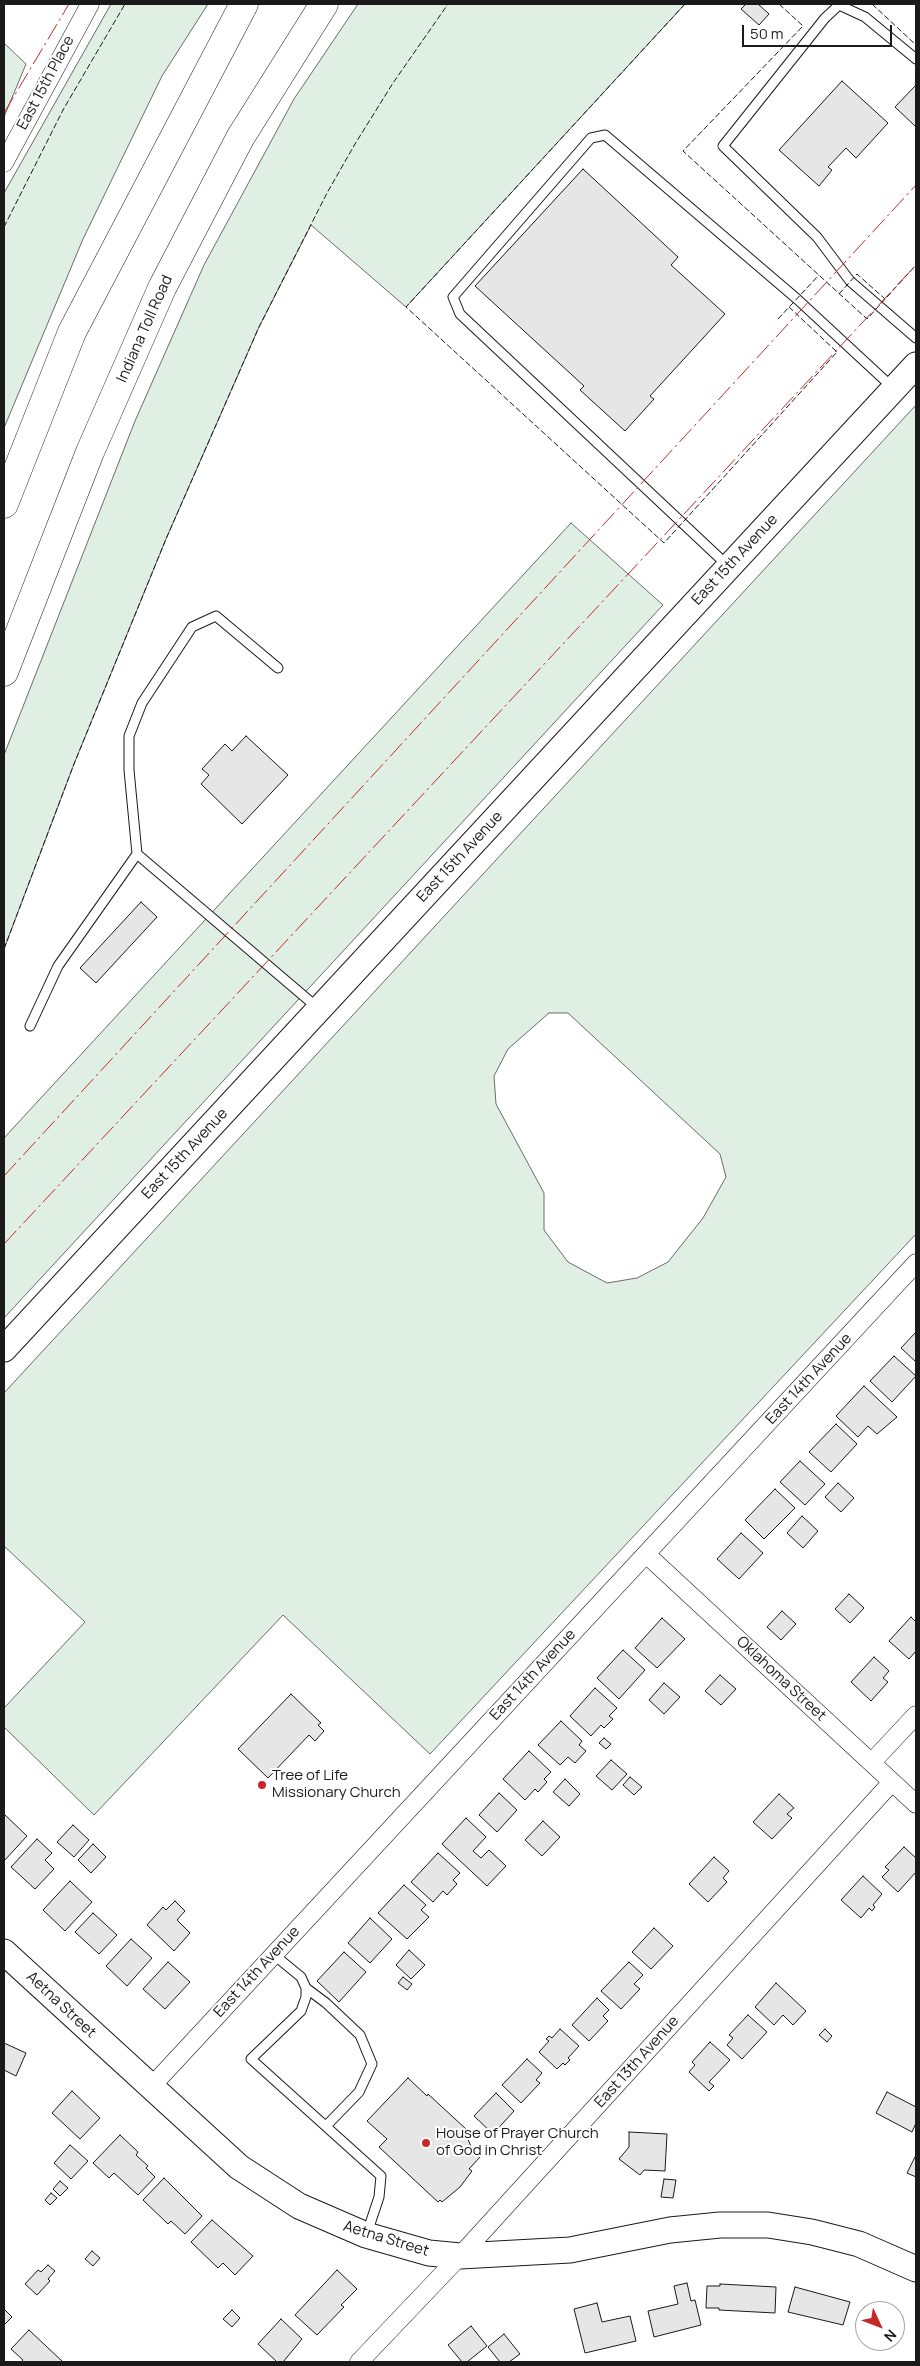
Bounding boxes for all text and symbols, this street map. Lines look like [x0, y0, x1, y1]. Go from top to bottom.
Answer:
scale bar [745, 15, 895, 47]
text: 50 m [750, 23, 784, 44]
street label: East 15th Place [14, 33, 78, 133]
street label: Indiana Toll Road [113, 273, 177, 385]
street label: East 15th Avenue [688, 511, 782, 609]
street label: East 15th Avenue [413, 808, 507, 906]
street label: East 15th Avenue [138, 1105, 232, 1203]
street label: East 14th Avenue [762, 1330, 856, 1428]
street label: East 14th Avenue [486, 1626, 580, 1724]
street label: Oklahoma Street [732, 1633, 830, 1725]
place label: Tree of Life Missionary Church [272, 1767, 401, 1802]
marker: Tree of Life Missionary Church [256, 1779, 268, 1791]
street label: East 14th Avenue [210, 1923, 304, 2021]
street label: Aetna Street [22, 1968, 100, 2042]
street label: East 13th Avenue [591, 2012, 683, 2112]
place label: House of Prayer Church of God in Christ [436, 2125, 599, 2160]
marker: House of Prayer Church of God in Christ [420, 2137, 432, 2149]
street label: Aetna Street [341, 2217, 431, 2261]
north arrow [855, 2301, 905, 2351]
text: N [880, 2326, 901, 2346]

